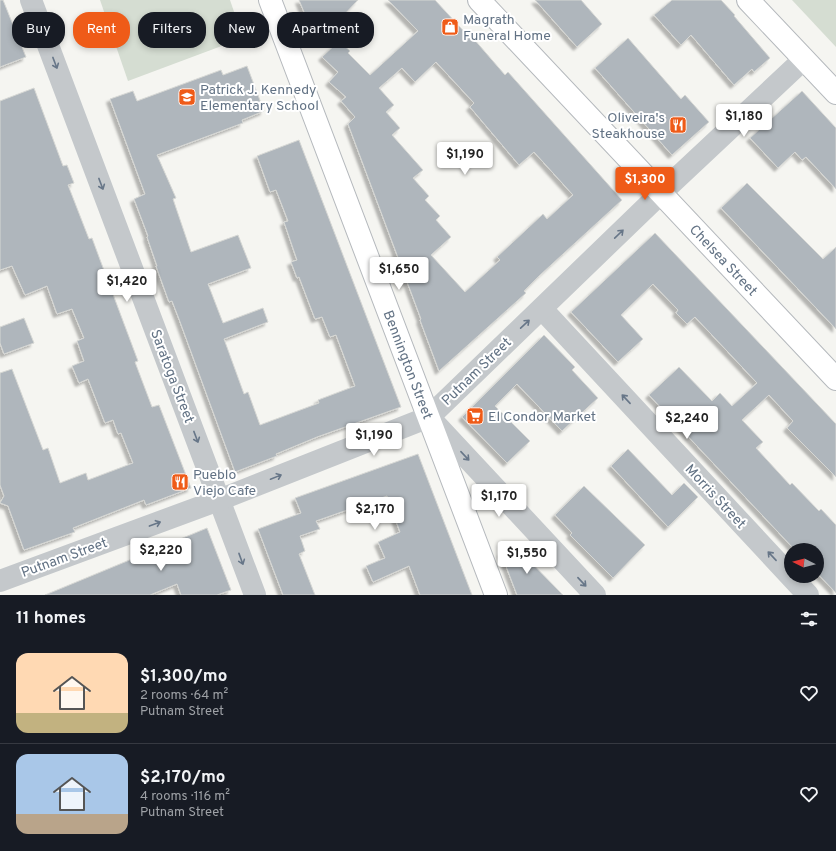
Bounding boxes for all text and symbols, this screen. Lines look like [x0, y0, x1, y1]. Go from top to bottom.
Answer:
chip: Buy [12, 12, 65, 48]
chip: Rent [73, 12, 130, 48]
chip: Filters [138, 12, 206, 48]
chip: New [214, 12, 269, 48]
chip: Apartment [277, 12, 374, 48]
place label: Magrath Funeral Home [463, 12, 551, 45]
shop icon: Magrath Funeral Home [440, 17, 460, 37]
one-way arrow [51, 56, 59, 68]
place label: Patrick J. Kennedy Elementary School [200, 82, 319, 115]
school or university icon: Patrick J. Kennedy Elementary School [177, 87, 197, 107]
pin: $1,180 [711, 104, 777, 138]
text: $1,180 [725, 109, 763, 125]
place label: Oliveira's Steakhouse [592, 110, 665, 143]
restaurant icon: Oliveira's Steakhouse [668, 115, 688, 135]
pin: $1,190 [432, 142, 498, 176]
text: $1,190 [446, 147, 484, 163]
pin: $1,300 [612, 167, 678, 201]
text: $1,300 [624, 172, 666, 188]
one-way arrow [97, 178, 105, 190]
street label: Chelsea Street [685, 222, 760, 300]
one-way arrow [614, 229, 624, 239]
pin: $1,650 [366, 257, 432, 291]
text: $1,650 [379, 262, 419, 278]
pin: $1,420 [94, 269, 160, 303]
text: $1,420 [106, 274, 148, 290]
street label: Bennington Street [379, 308, 435, 422]
one-way arrow [520, 320, 531, 329]
street label: Saratoga Street [146, 327, 197, 426]
street label: Putnam Street [439, 335, 515, 410]
one-way arrow [622, 395, 631, 405]
supermarket icon: El Condor Market [465, 406, 485, 426]
pin: $2,240 [654, 406, 720, 440]
place label: El Condor Market [488, 409, 596, 426]
text: $2,240 [665, 411, 709, 427]
pin: $1,190 [341, 423, 407, 457]
text: $1,190 [355, 428, 393, 444]
one-way arrow [192, 430, 200, 442]
one-way arrow [460, 450, 469, 460]
street label: Morris Street [681, 461, 749, 533]
place label: Pueblo Viejo Cafe [193, 467, 256, 500]
restaurant icon: Pueblo Viejo Cafe [170, 472, 190, 492]
one-way arrow [270, 473, 282, 481]
pin: $1,170 [466, 484, 532, 518]
text: $1,170 [480, 489, 518, 505]
pin: $2,170 [342, 497, 408, 531]
text: $2,170 [355, 502, 395, 518]
one-way arrow [148, 519, 160, 527]
street label: Putnam Street [19, 535, 110, 582]
pin: $2,220 [128, 538, 194, 572]
pin: $1,550 [494, 541, 560, 575]
text: $2,220 [139, 543, 183, 559]
north arrow [784, 543, 824, 583]
map controls [784, 543, 824, 583]
text: $1,550 [507, 546, 547, 562]
one-way arrow [767, 551, 776, 561]
one-way arrow [238, 552, 246, 564]
one-way arrow [577, 576, 586, 586]
text: 11 homes [16, 608, 86, 630]
icon: filters [798, 608, 820, 630]
text: $1,300/mo [140, 666, 227, 688]
icon: home [48, 669, 96, 717]
icon: heart [798, 682, 820, 704]
text: 2 rooms · 64 m² [140, 688, 228, 704]
text: Putnam Street [140, 704, 224, 720]
text: $2,170/mo [140, 767, 226, 789]
icon: home [48, 770, 96, 818]
icon: heart [798, 783, 820, 805]
text: 4 rooms · 116 m² [140, 789, 230, 805]
text: Putnam Street [140, 805, 224, 821]

